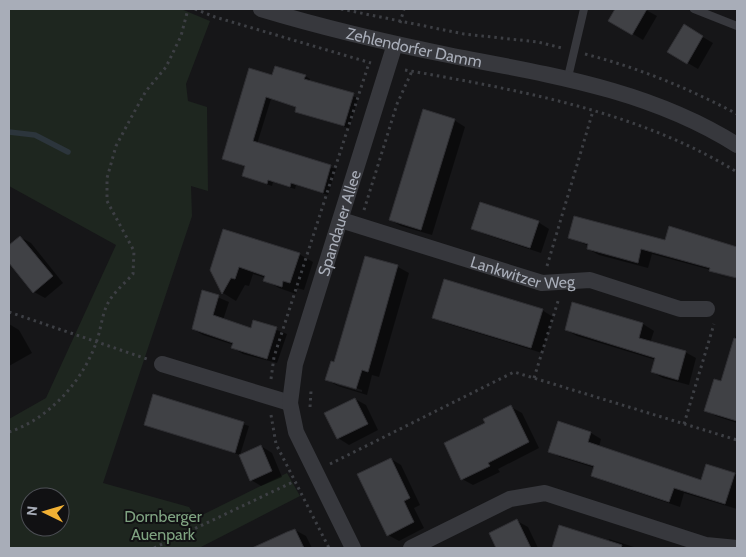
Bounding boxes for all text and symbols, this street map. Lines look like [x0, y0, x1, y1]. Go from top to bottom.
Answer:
street label: Zehlendorfer Damm [344, 24, 484, 71]
street label: Spandauer Allee [314, 168, 365, 279]
street label: Lankwitzer Weg [468, 252, 577, 293]
north arrow [20, 487, 70, 537]
text: N [23, 505, 41, 517]
park label: Dornberger Auenpark [124, 507, 203, 544]

